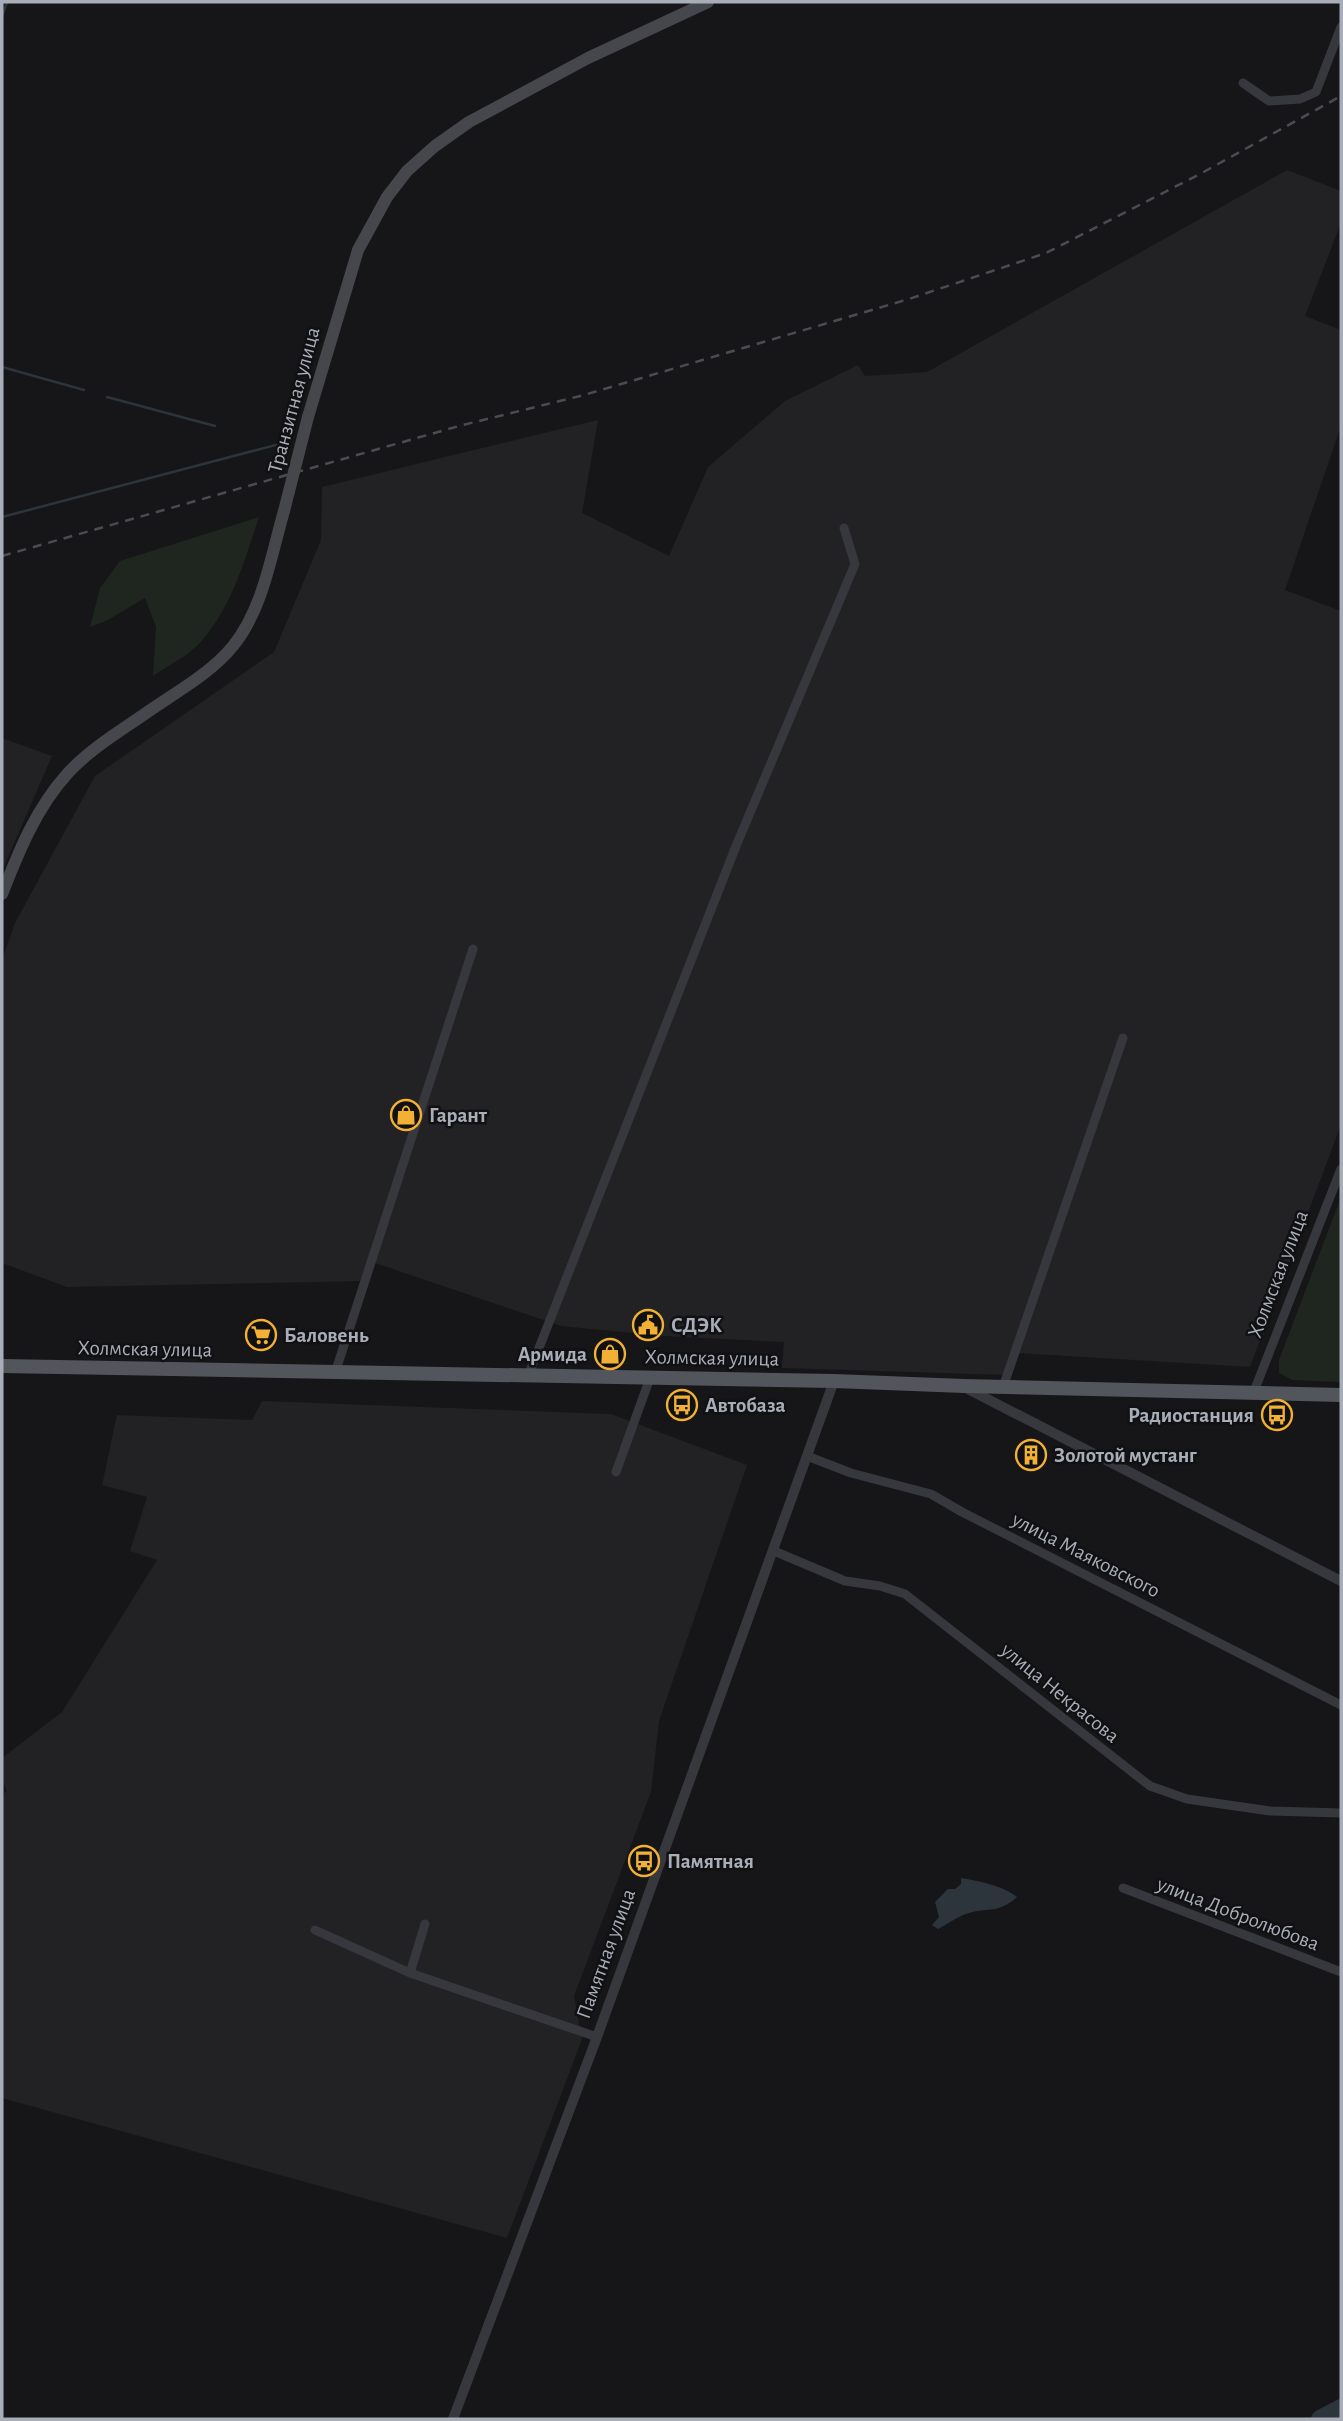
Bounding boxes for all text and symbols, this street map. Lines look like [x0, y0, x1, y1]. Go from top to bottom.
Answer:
street label: Транзитная улица [264, 324, 324, 475]
shop icon: Гарант [389, 1098, 423, 1132]
place label: Гарант [429, 1105, 488, 1126]
street label: Холмская улица [1244, 1207, 1312, 1341]
public building icon: СДЭК [631, 1308, 665, 1342]
place label: СДЭК [671, 1315, 722, 1336]
supermarket icon: Баловень [244, 1318, 278, 1352]
place label: Баловень [284, 1325, 369, 1346]
street label: Холмская улица [78, 1337, 213, 1361]
shop icon: Армида [593, 1337, 627, 1371]
place label: Армида [518, 1344, 587, 1365]
street label: Холмская улица [645, 1346, 780, 1370]
bus stop icon: Автобаза [665, 1388, 699, 1422]
place label: Автобаза [705, 1395, 786, 1416]
bus stop icon: Радиостанция [1260, 1398, 1294, 1432]
place label: Радиостанция [1128, 1405, 1254, 1426]
building icon: Золотой мустанг [1014, 1438, 1048, 1472]
place label: Золотой мустанг [1054, 1445, 1197, 1466]
street label: улица Маяковского [1008, 1508, 1163, 1601]
street label: улица Некрасова [996, 1639, 1123, 1747]
bus stop icon: Памятная [627, 1844, 661, 1878]
place label: Памятная [667, 1851, 754, 1872]
street label: улица Добролюбова [1153, 1873, 1322, 1955]
street label: Памятная улица [573, 1886, 639, 2022]

